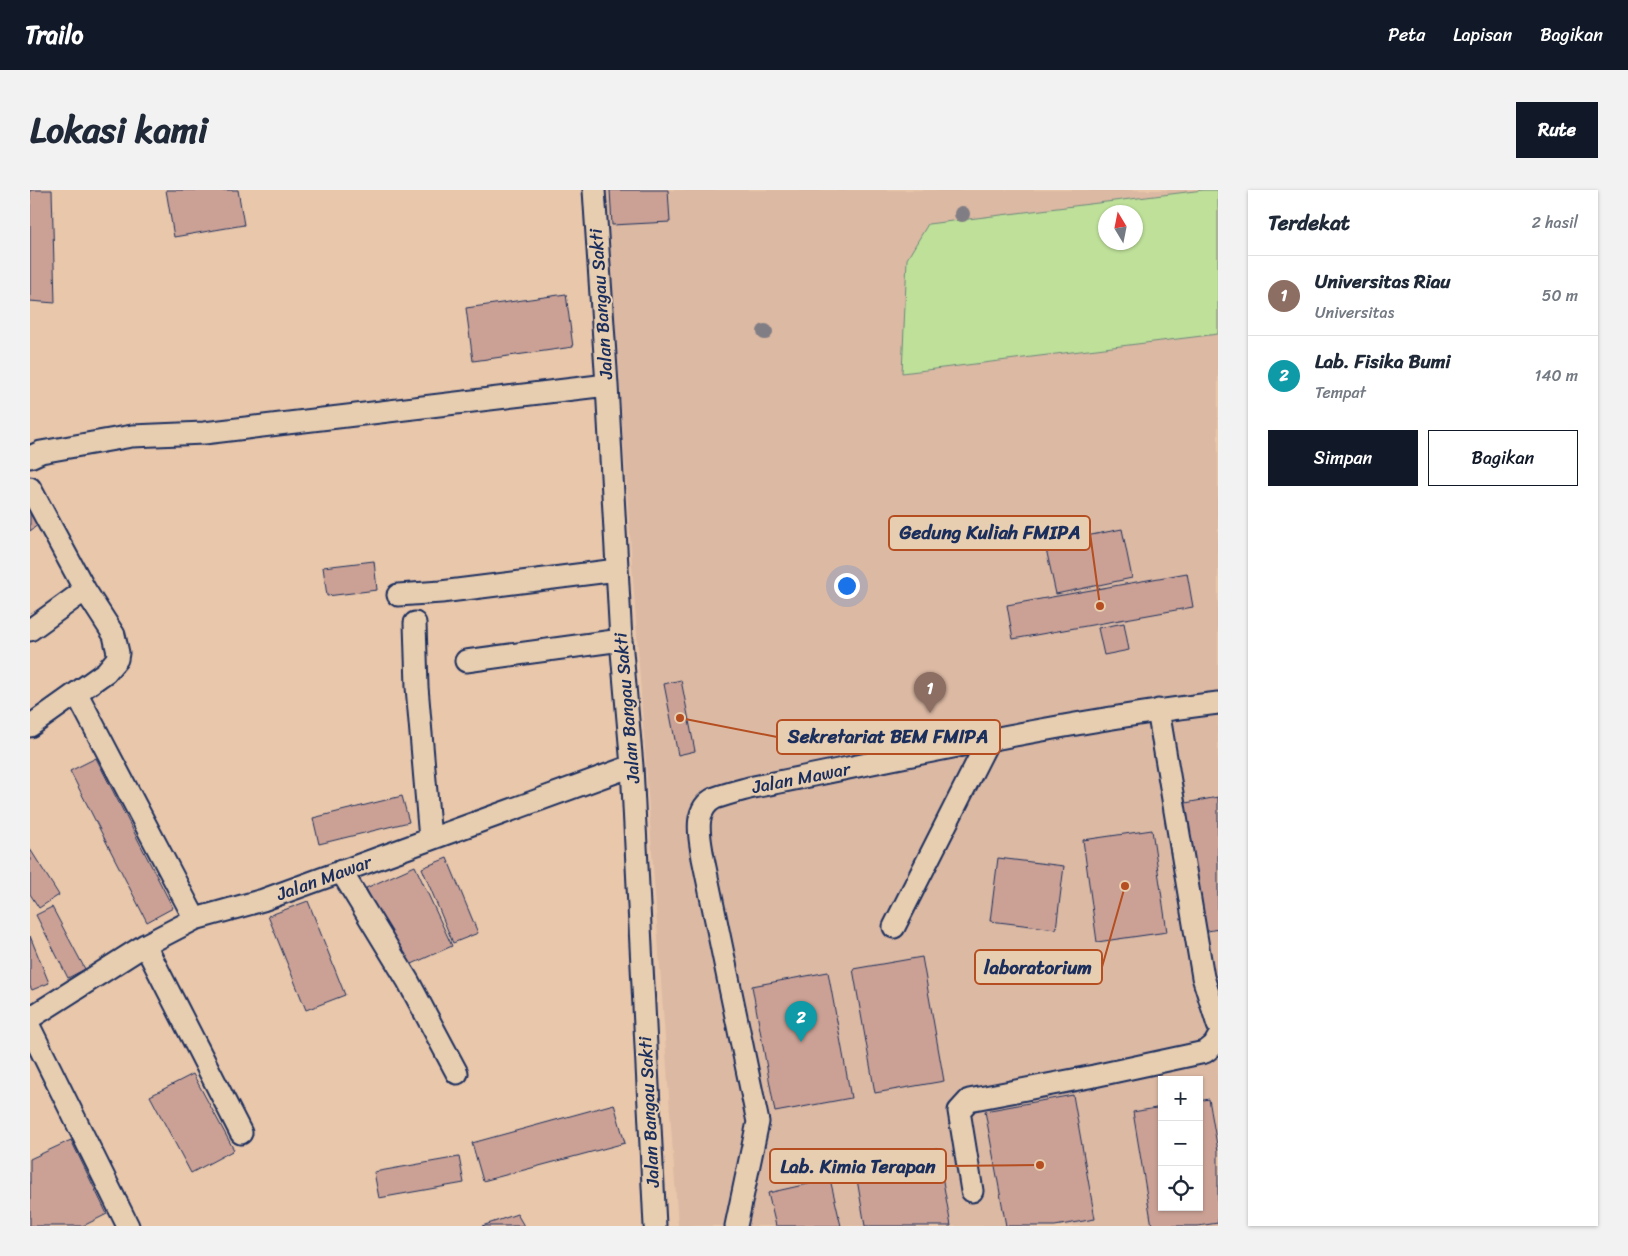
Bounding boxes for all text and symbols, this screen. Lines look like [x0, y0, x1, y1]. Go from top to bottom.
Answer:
text: Trailo [25, 14, 83, 56]
text: Peta [1388, 19, 1425, 51]
text: Lapisan [1453, 19, 1512, 51]
text: Bagikan [1540, 19, 1603, 51]
text: Lokasi kami [30, 99, 208, 161]
button: Rute [1516, 102, 1598, 158]
text: Terdekat [1268, 204, 1350, 242]
north arrow [1098, 205, 1143, 250]
text: 2 hasil [1532, 208, 1578, 237]
street label: Jalan Bangau Sakti [580, 227, 622, 381]
text: Universitas Riau [1315, 265, 1451, 298]
text: 1 [1281, 281, 1287, 310]
text: 50 m [1542, 281, 1578, 310]
text: Universitas [1315, 298, 1394, 327]
text: Lab. Fisika Bumi [1315, 345, 1451, 378]
text: 2 [1279, 361, 1289, 390]
text: 140 m [1535, 361, 1578, 390]
text: Tempat [1315, 378, 1366, 407]
button: Simpan [1268, 430, 1418, 486]
button: Bagikan [1428, 430, 1578, 486]
callout: Gedung Kuliah FMIPA [889, 516, 1090, 550]
text: Gedung Kuliah FMIPA [899, 516, 1080, 549]
your location [834, 573, 860, 599]
street label: Jalan Bangau Sakti [604, 630, 650, 786]
pin: 1 [914, 672, 946, 713]
callout: Sekretariat BEM FMIPA [777, 720, 1000, 754]
text: Sekretariat BEM FMIPA [787, 720, 988, 753]
street label: Jalan Mawar [748, 753, 854, 803]
street label: Jalan Mawar [271, 845, 378, 910]
callout: laboratorium [975, 950, 1102, 984]
text: laboratorium [983, 951, 1092, 984]
pin: 2 [785, 1001, 817, 1042]
street label: Jalan Bangau Sakti [629, 1035, 669, 1189]
map controls [1158, 1076, 1203, 1211]
button: + [1158, 1076, 1203, 1121]
button: − [1158, 1121, 1203, 1166]
callout: Lab. Kimia Terapan [770, 1149, 946, 1183]
text: Lab. Kimia Terapan [780, 1150, 936, 1183]
button: locate [1158, 1166, 1203, 1211]

